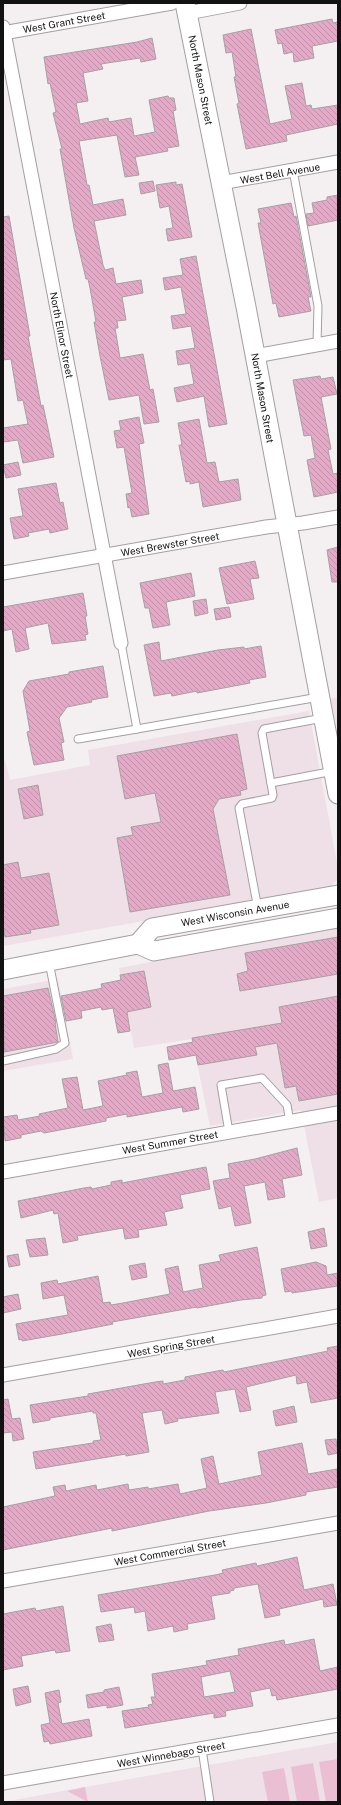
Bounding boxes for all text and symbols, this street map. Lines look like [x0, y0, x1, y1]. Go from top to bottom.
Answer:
street label: West Grant Street [22, 9, 106, 35]
street label: North Mason Street [186, 34, 216, 126]
street label: West Bell Avenue [239, 160, 321, 186]
street label: North Elinor Street [48, 291, 76, 379]
street label: North Mason Street [249, 352, 277, 444]
street label: West Brewster Street [120, 529, 220, 559]
street label: West Wisconsin Avenue [180, 898, 290, 928]
street label: West Summer Street [121, 1128, 219, 1156]
street label: West Spring Street [126, 1332, 216, 1360]
street label: West Commercial Street [113, 1536, 227, 1568]
street label: West Winnebago Street [116, 1739, 226, 1769]

